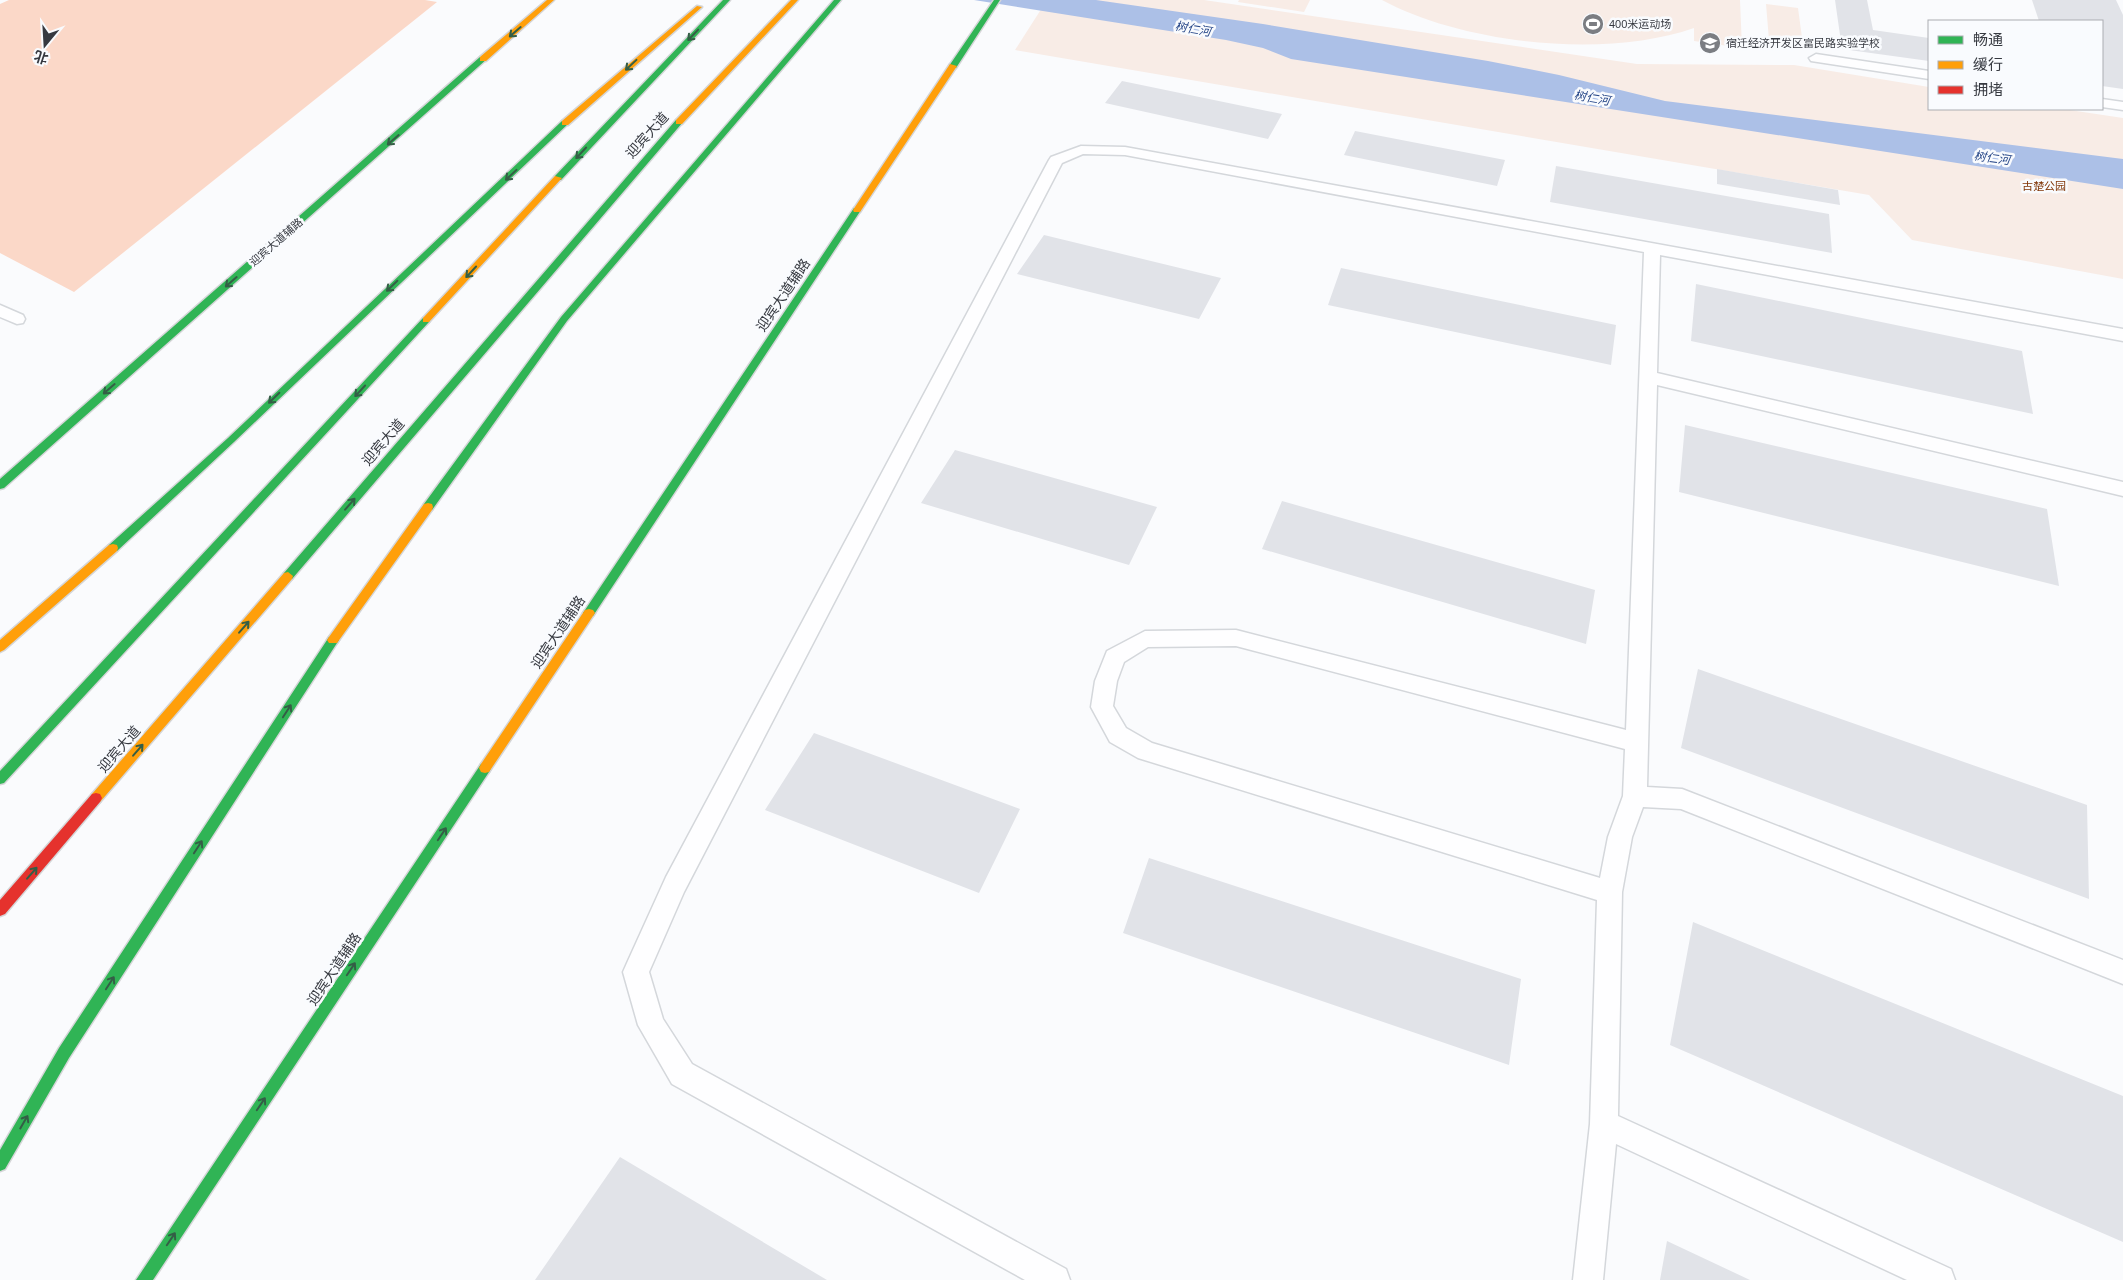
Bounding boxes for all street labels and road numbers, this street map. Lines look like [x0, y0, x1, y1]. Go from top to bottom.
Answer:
street label: 迎宾大道 [622, 109, 672, 161]
street label: 迎宾大道辅路 [247, 216, 305, 268]
street label: 迎宾大道辅路 [753, 256, 813, 334]
street label: 迎宾大道 [359, 416, 407, 468]
street label: 迎宾大道辅路 [528, 593, 588, 671]
street label: 迎宾大道 [95, 723, 143, 775]
street label: 迎宾大道辅路 [304, 930, 364, 1008]

